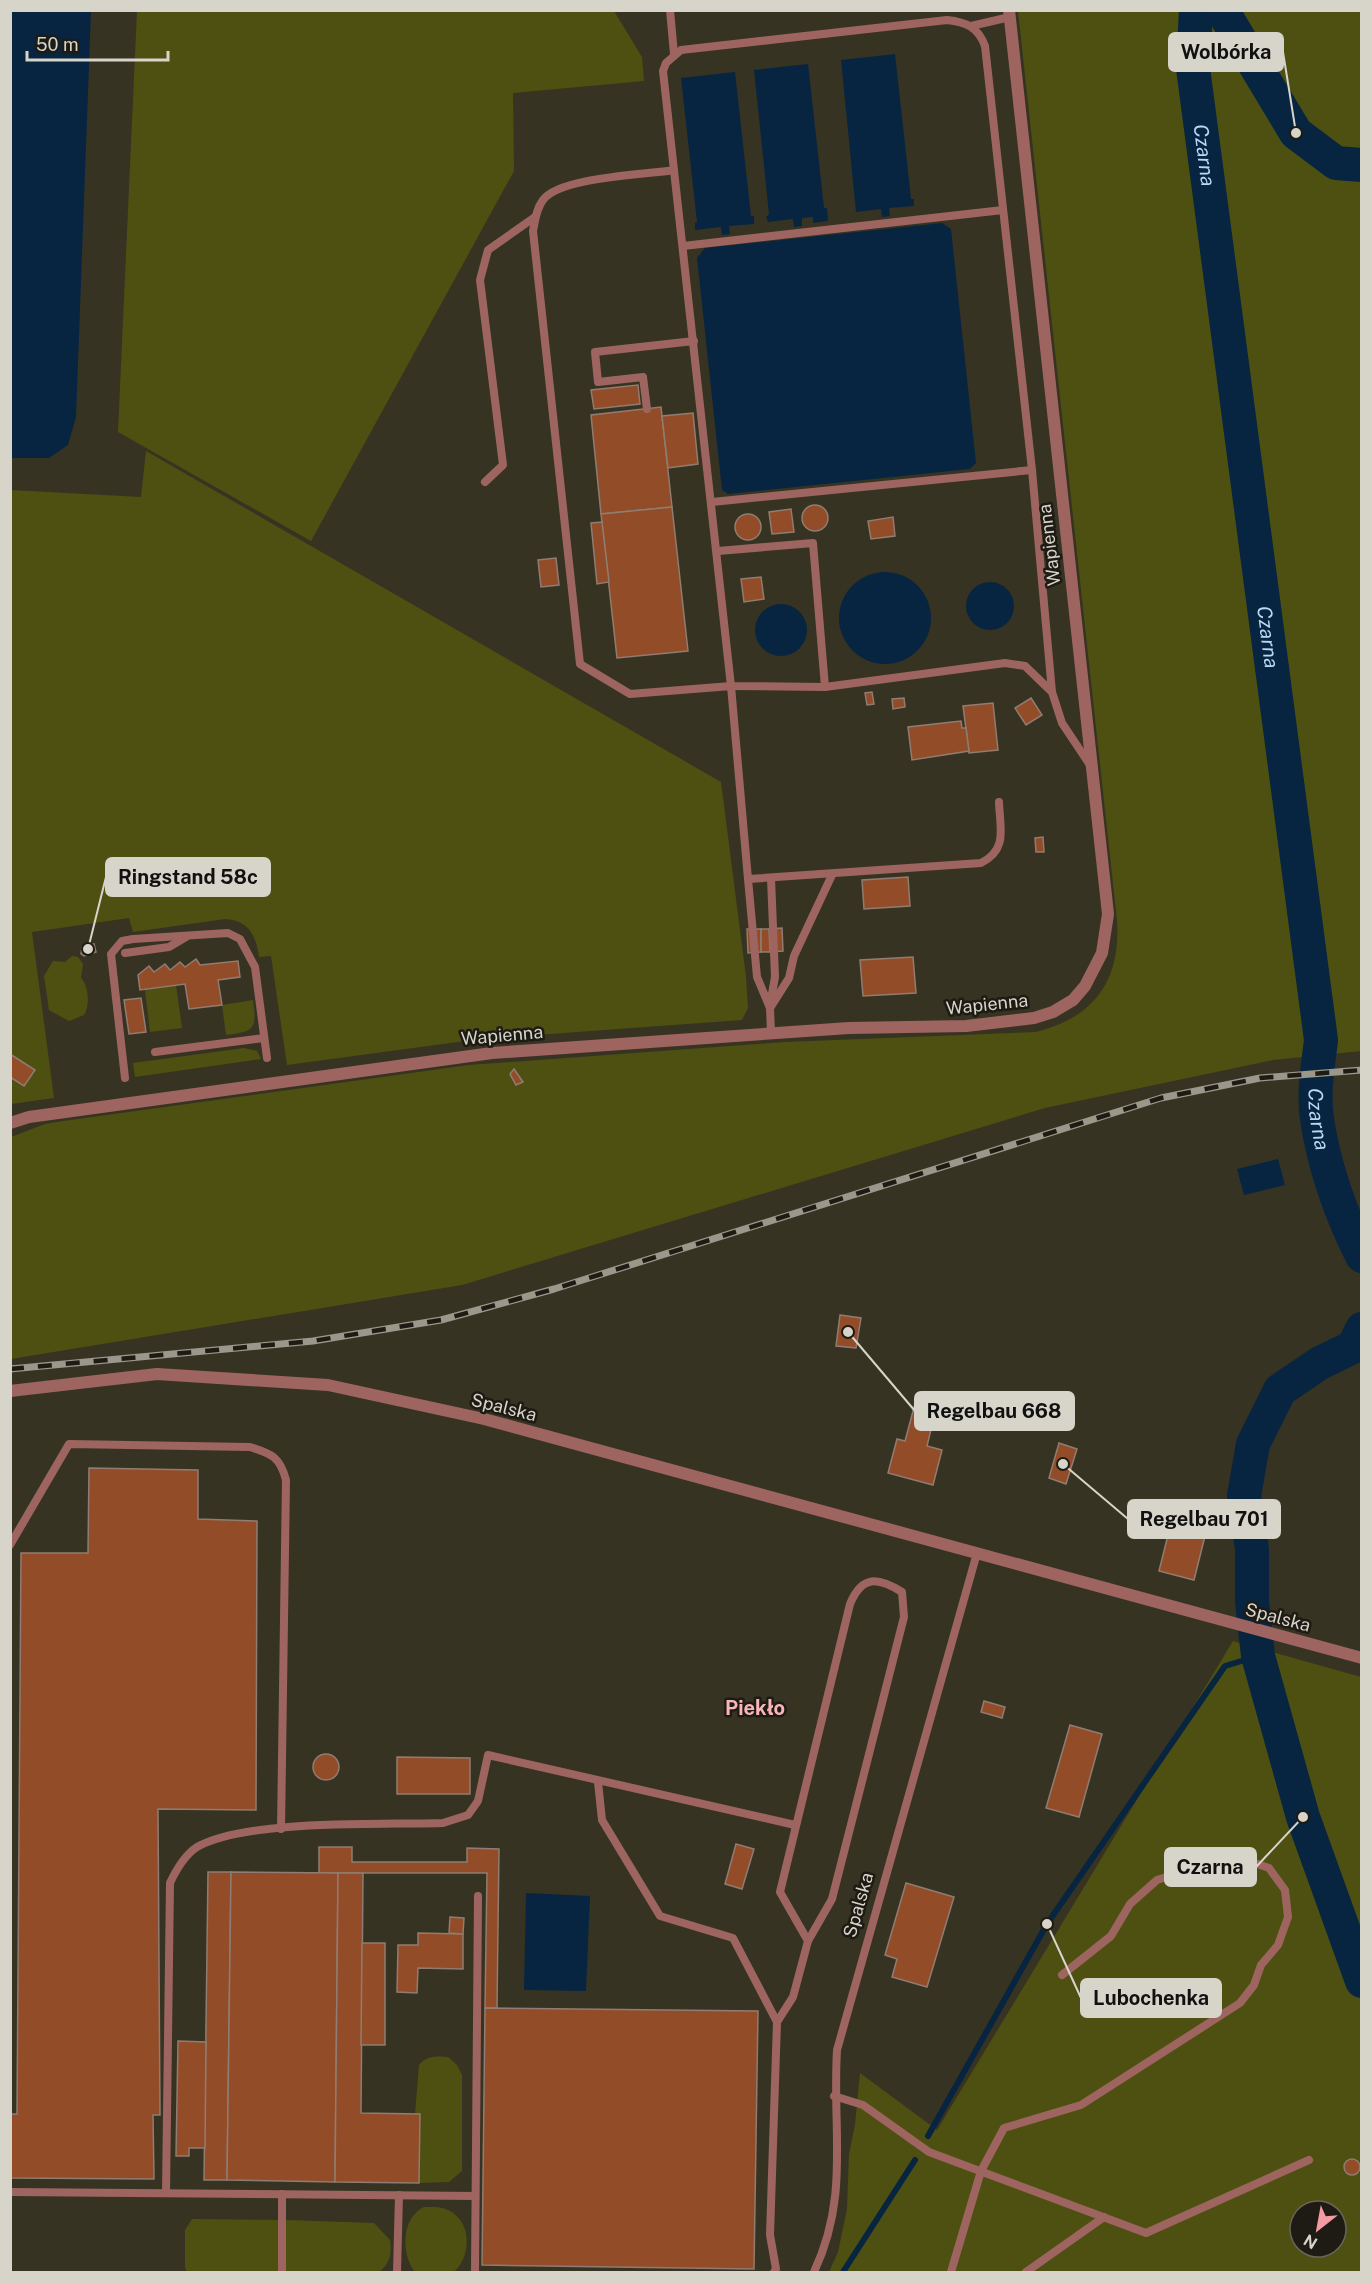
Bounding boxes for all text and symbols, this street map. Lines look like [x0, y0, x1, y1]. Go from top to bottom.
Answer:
scale bar [27, 24, 168, 62]
callout: Wolbórka [1169, 33, 1283, 71]
text: 50 m [36, 34, 79, 55]
text: Wolbórka [1181, 40, 1271, 64]
water label: Czarna [1188, 123, 1220, 188]
street label: Wapienna [1034, 503, 1064, 587]
water label: Czarna [1252, 604, 1284, 670]
callout: Ringstand 58c [106, 858, 270, 896]
text: Ringstand 58c [118, 865, 258, 889]
street label: Wapienna [945, 989, 1029, 1019]
street label: Wapienna [460, 1021, 544, 1049]
water label: Czarna [1303, 1088, 1335, 1153]
street label: Spalska [469, 1389, 539, 1425]
callout: Regelbau 668 [915, 1392, 1074, 1430]
text: Regelbau 668 [927, 1399, 1061, 1423]
callout: Regelbau 701 [1128, 1500, 1280, 1538]
text: Regelbau 701 [1140, 1507, 1268, 1531]
street label: Spalska [1243, 1598, 1313, 1636]
district label: Piekło [725, 1696, 785, 1720]
callout: Czarna [1165, 1848, 1256, 1886]
text: Czarna [1176, 1855, 1244, 1879]
street label: Spalska [839, 1870, 877, 1940]
callout: Lubochenka [1081, 1979, 1221, 2017]
text: Lubochenka [1093, 1986, 1209, 2010]
north arrow [1288, 2199, 1348, 2259]
text: N [1300, 2230, 1321, 2253]

